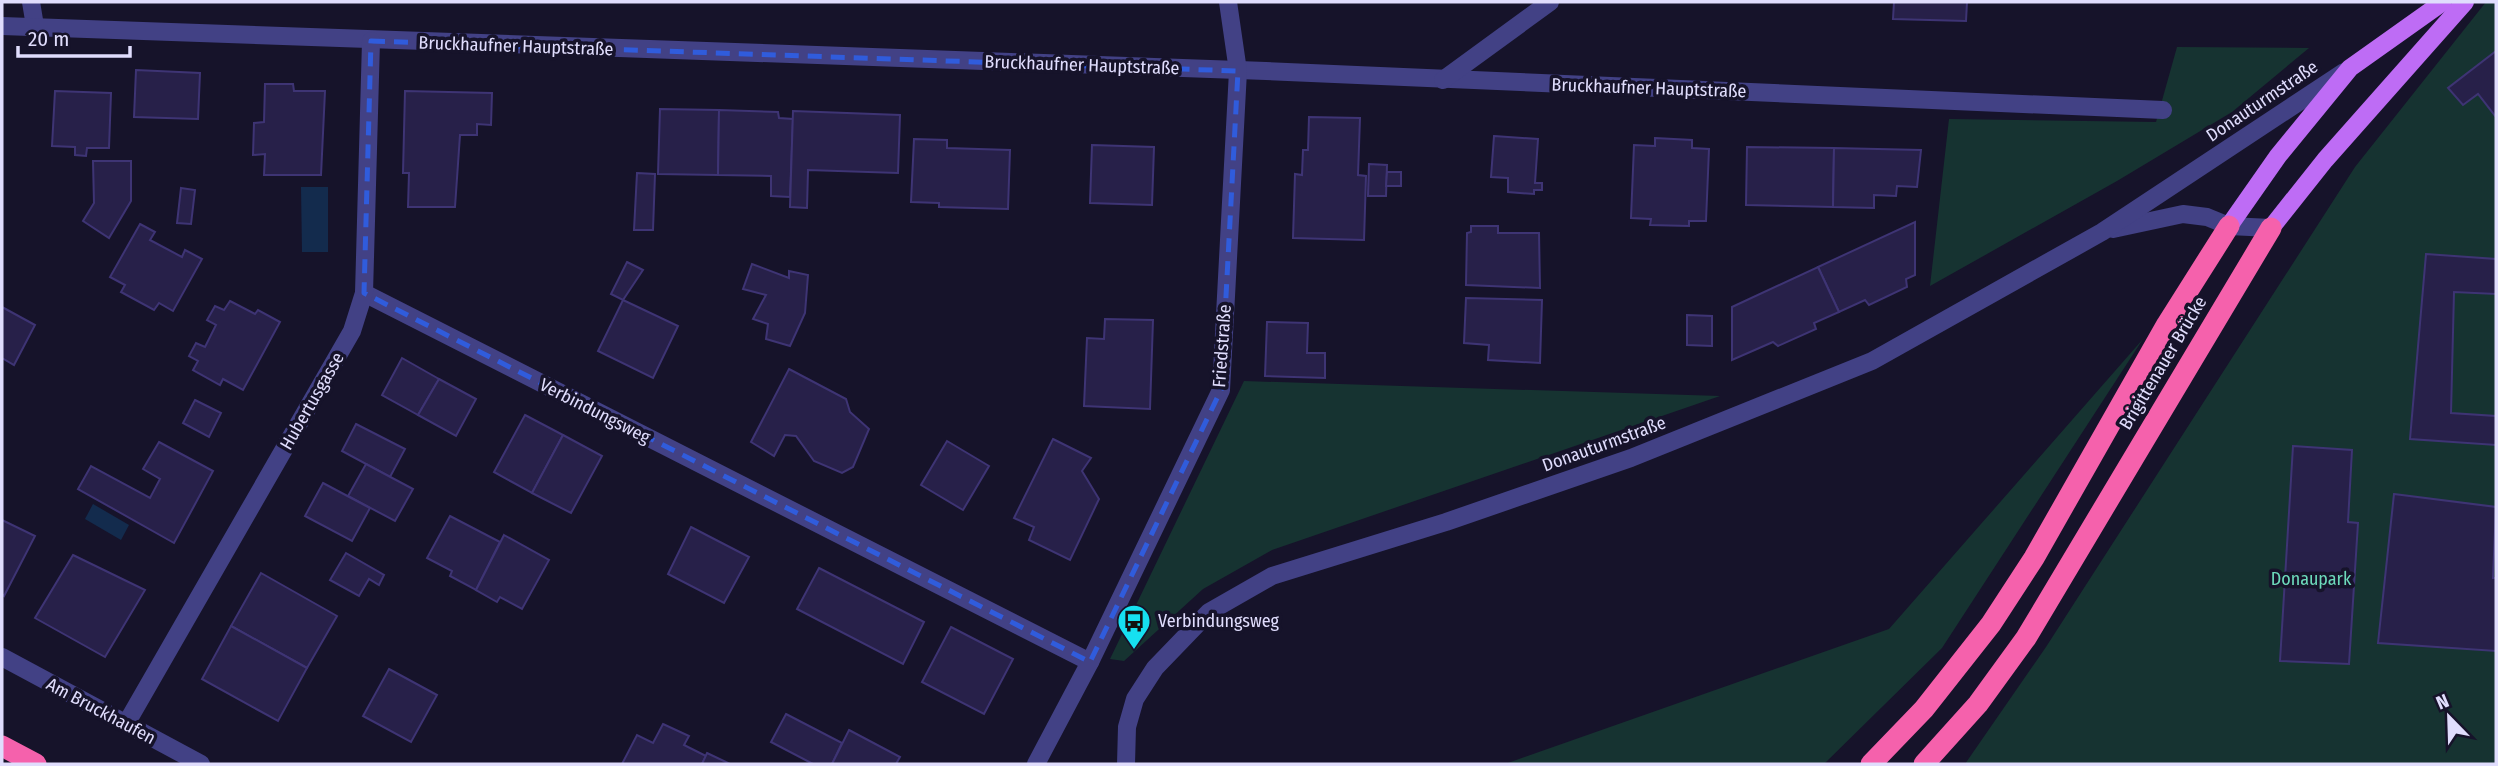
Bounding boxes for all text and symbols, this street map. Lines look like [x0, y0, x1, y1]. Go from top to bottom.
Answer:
scale bar [18, 14, 130, 58]
text: 20 m [28, 26, 69, 52]
street label: Bruckhaufner Hauptstraße [418, 32, 614, 60]
street label: Bruckhaufner Hauptstraße [984, 51, 1180, 79]
street label: Donauturmstraße [2202, 56, 2322, 146]
street label: Bruckhaufner Hauptstraße [1551, 74, 1747, 102]
street label: Brigittenauer Brücke [2115, 292, 2212, 434]
street label: Friedstraße [1208, 304, 1236, 388]
street label: Hubertusgasse [275, 348, 349, 454]
street label: Verbindungsweg [536, 374, 654, 449]
street label: Donauturmstraße [1539, 411, 1669, 477]
park label: Donaupark [2271, 568, 2352, 590]
bus stop icon: Verbindungsweg [1115, 602, 1153, 651]
place label: Verbindungsweg [1158, 610, 1280, 632]
street label: Am Bruckhaufen [43, 673, 159, 749]
north arrow [2414, 682, 2484, 752]
text: N [2433, 689, 2452, 715]

